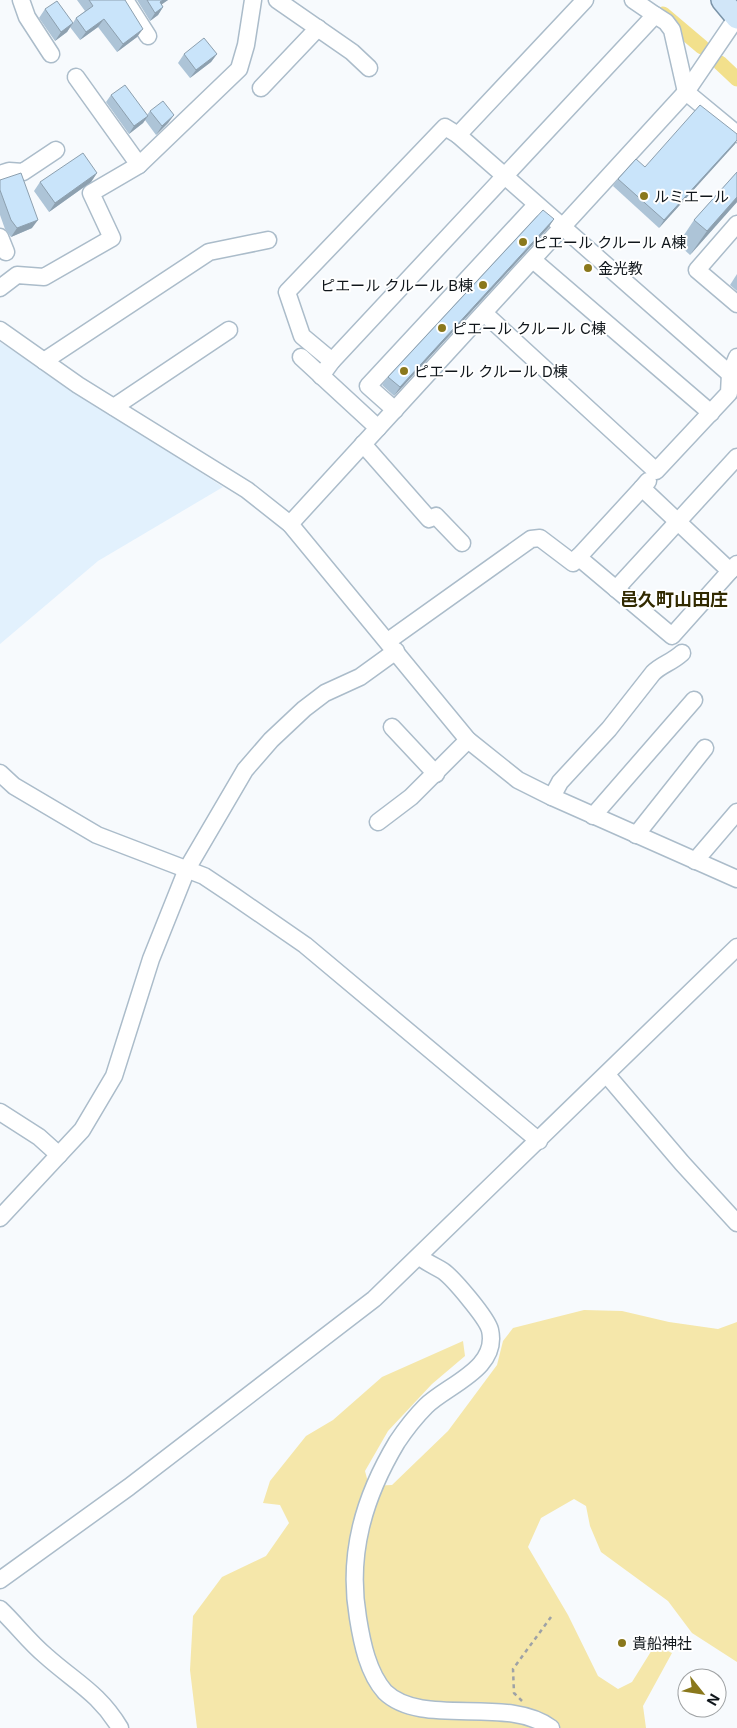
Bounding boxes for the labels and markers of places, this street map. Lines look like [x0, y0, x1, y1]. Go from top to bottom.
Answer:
place label: ルミエール [654, 187, 729, 206]
marker: ルミエール [638, 190, 650, 202]
place label: ピエール クルール A棟 [533, 233, 686, 252]
marker: ピエール クルール A棟 [517, 236, 529, 248]
place label: 金光教 [598, 259, 643, 278]
marker: 金光教 [582, 262, 594, 274]
place label: ピエール クルール B棟 [320, 276, 473, 295]
marker: ピエール クルール B棟 [477, 279, 489, 291]
place label: ピエール クルール C棟 [452, 319, 606, 338]
marker: ピエール クルール C棟 [436, 322, 448, 334]
place label: ピエール クルール D棟 [414, 362, 568, 381]
marker: ピエール クルール D棟 [398, 365, 410, 377]
place label: 貴船神社 [632, 1634, 692, 1653]
marker: 貴船神社 [616, 1637, 628, 1649]

